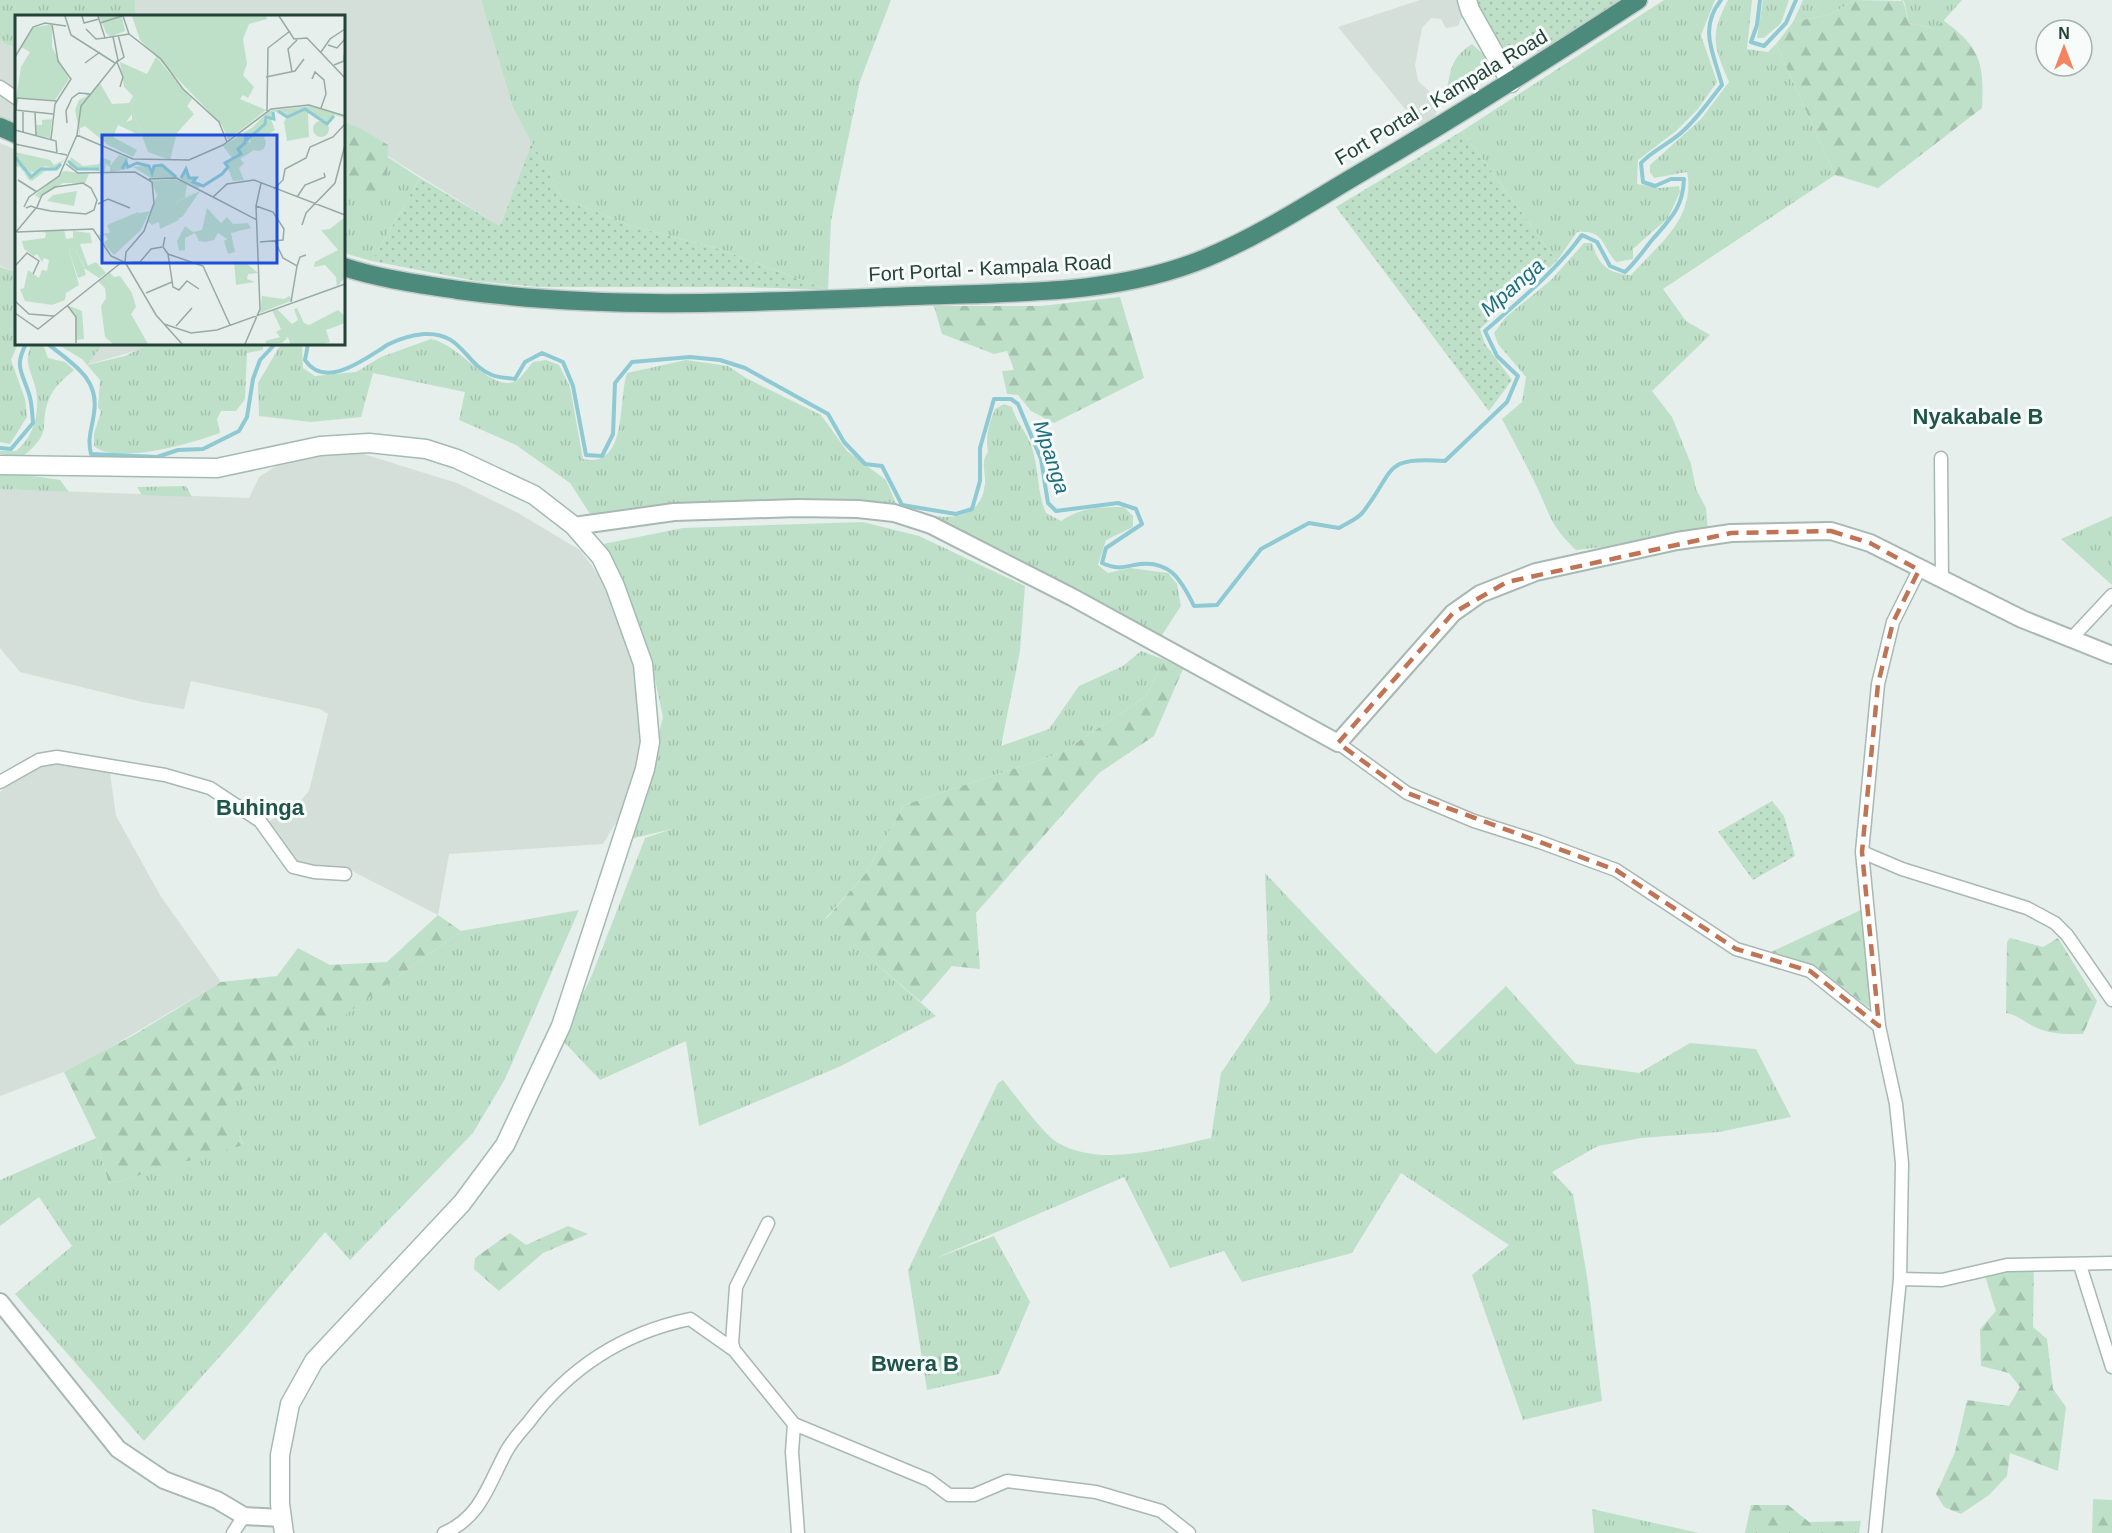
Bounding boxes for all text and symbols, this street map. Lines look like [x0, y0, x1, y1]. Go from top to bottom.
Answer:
inset map [15, 15, 345, 345]
north arrow [2034, 18, 2094, 78]
street label: Fort Portal - Kampala Road [1331, 25, 1551, 169]
text: N [2058, 25, 2070, 42]
street label: Fort Portal - Kampala Road [868, 251, 1112, 285]
water label: Mpanga [1476, 253, 1548, 321]
district label: Nyakabale B [1913, 404, 2043, 429]
water label: Mpanga [1029, 417, 1075, 497]
district label: Buhinga [216, 795, 305, 820]
district label: Bwera B [871, 1351, 959, 1376]

